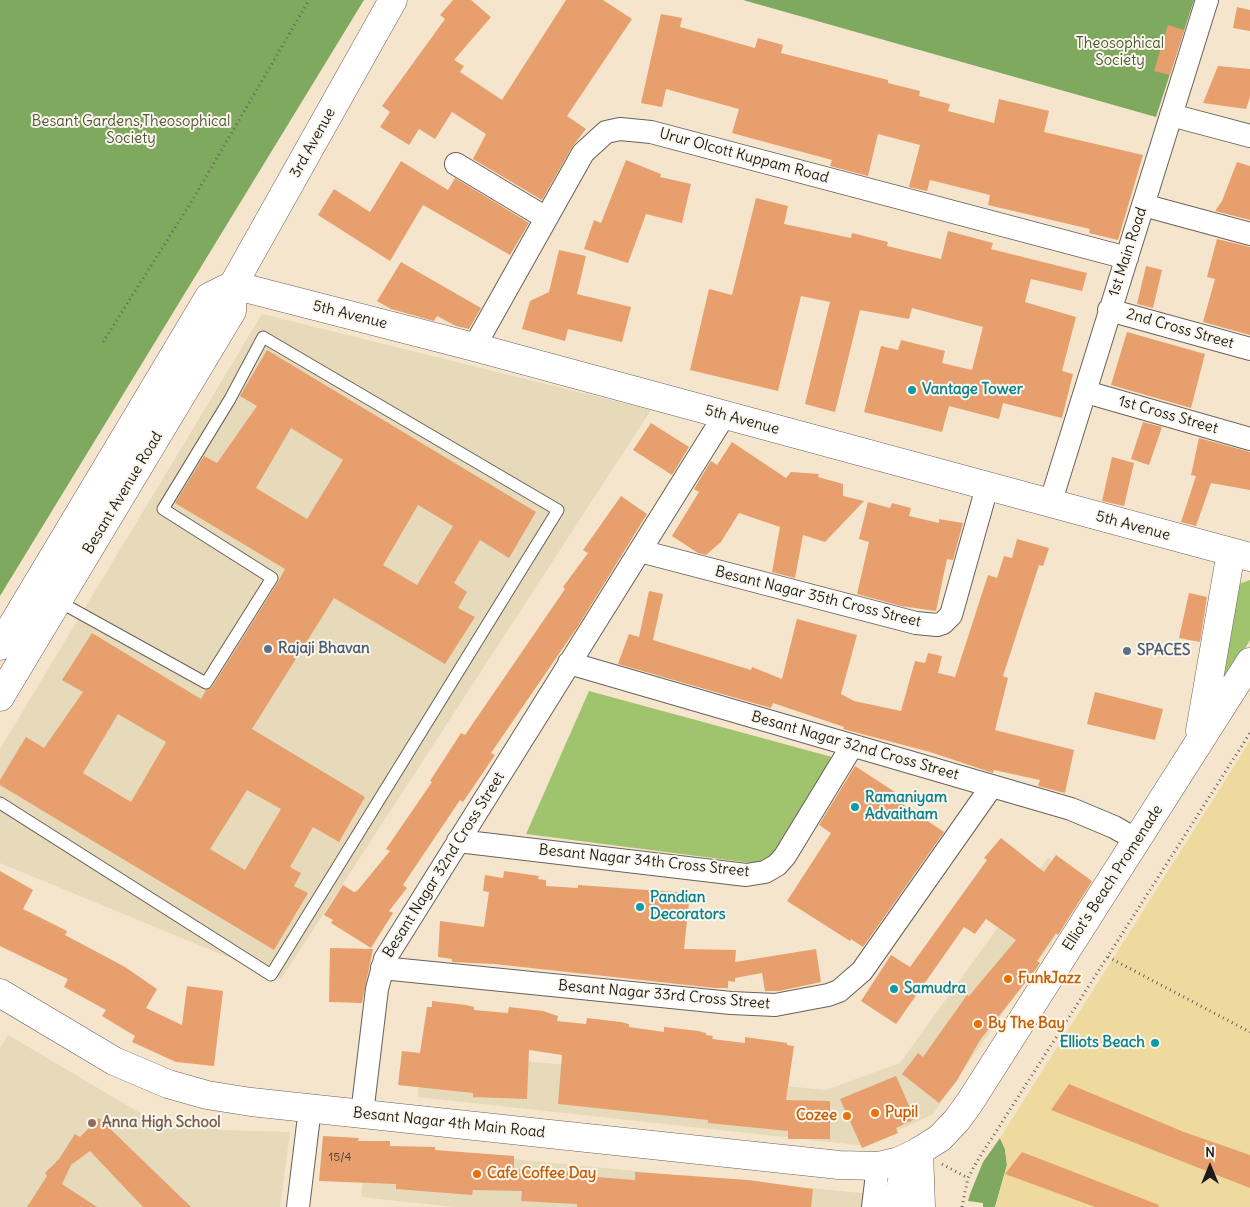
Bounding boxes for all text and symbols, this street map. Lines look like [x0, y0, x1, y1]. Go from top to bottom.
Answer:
park label: Theosophical Society [1076, 35, 1164, 70]
street label: 3rd Avenue [286, 105, 340, 181]
park label: Besant Gardens,Theosophical Society [32, 113, 230, 148]
street label: Urur Olcott Kuppam Road [657, 125, 831, 187]
street label: 1st Main Road [1105, 205, 1151, 299]
street label: 5th Avenue [311, 297, 389, 333]
street label: 2nd Cross Street [1124, 305, 1236, 353]
place label: Vantage Tower [922, 381, 1023, 399]
marker: Vantage Tower [906, 384, 918, 396]
street label: 1st Cross Street [1116, 392, 1220, 438]
street label: 5th Avenue [703, 401, 781, 439]
street label: Besant Avenue Road [79, 429, 167, 557]
street label: 5th Avenue [1094, 507, 1172, 545]
street label: Besant Nagar 35th Cross Street [713, 563, 923, 631]
place label: Rajaji Bhavan [278, 640, 370, 658]
place label: SPACES [1137, 642, 1190, 660]
marker: Rajaji Bhavan [262, 643, 274, 655]
marker: SPACES [1121, 645, 1133, 657]
street label: Besant Nagar 32nd Cross Street [749, 708, 961, 784]
street label: Besant Nagar 32nd Cross Street [379, 769, 509, 961]
place label: Ramaniyam Advaitham [865, 789, 947, 824]
marker: Ramaniyam Advaitham [849, 801, 861, 813]
street label: Elliot's Beach Promenade [1059, 802, 1167, 954]
street label: Besant Nagar 34th Cross Street [538, 841, 750, 881]
place label: Pandian Decorators [650, 889, 726, 924]
marker: Pandian Decorators [634, 901, 646, 913]
place label: FunkJazz [1018, 970, 1081, 988]
marker: FunkJazz [1002, 973, 1014, 985]
street label: Besant Nagar 33rd Cross Street [557, 977, 771, 1013]
place label: Samudra [904, 980, 966, 998]
marker: Samudra [888, 983, 900, 995]
place label: By The Bay [988, 1015, 1065, 1033]
marker: By The Bay [972, 1018, 984, 1030]
place label: Elliots Beach [1060, 1034, 1145, 1052]
marker: Elliots Beach [1149, 1037, 1161, 1049]
street label: Besant Nagar 4th Main Road [352, 1104, 546, 1142]
place label: Pupil [885, 1104, 918, 1122]
place label: Cozee [796, 1107, 837, 1125]
marker: Pupil [869, 1107, 881, 1119]
marker: Cozee [841, 1110, 853, 1122]
place label: Anna High School [102, 1114, 221, 1132]
marker: Anna High School [86, 1117, 98, 1129]
north arrow [1185, 1142, 1235, 1192]
text: N [1205, 1143, 1215, 1161]
house number: 15/4 [329, 1151, 351, 1165]
place label: Cafe Coffee Day [487, 1165, 596, 1183]
marker: Cafe Coffee Day [471, 1168, 483, 1180]

